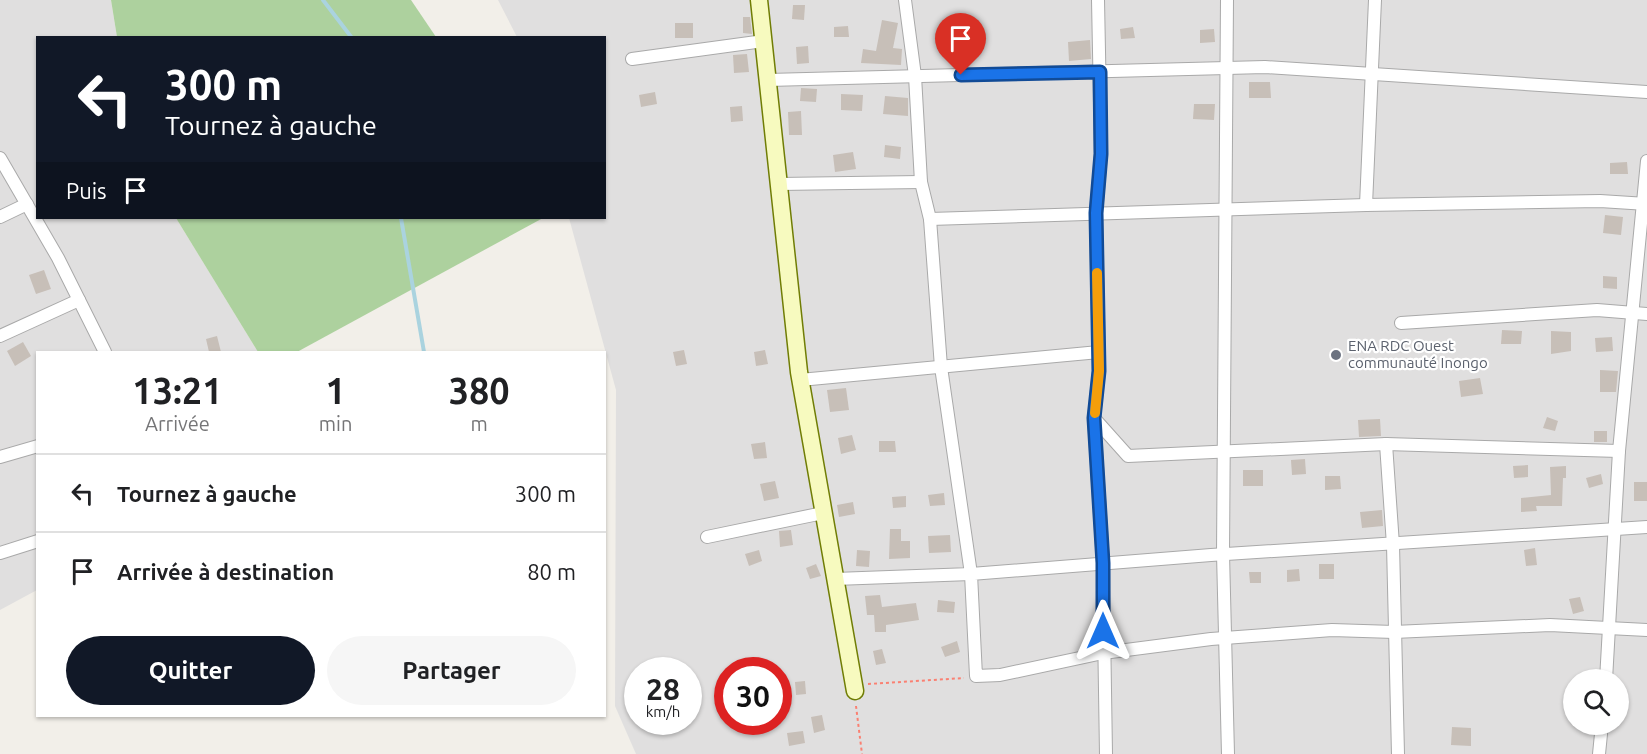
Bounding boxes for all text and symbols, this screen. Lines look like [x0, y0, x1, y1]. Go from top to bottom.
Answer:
pin [935, 13, 986, 75]
icon: arrive [944, 22, 977, 55]
icon: left [66, 60, 144, 138]
text: 300 m [165, 61, 282, 108]
text: Tournez à gauche [165, 110, 377, 140]
icon: arrive [119, 174, 152, 207]
text: Puis [66, 178, 107, 203]
place label: ENA RDC Ouest communauté Inongo [1348, 337, 1488, 371]
marker: ENA RDC Ouest communauté Inongo [1329, 348, 1343, 362]
text: 13:21 [132, 370, 222, 411]
text: 1 [325, 370, 346, 411]
text: 380 [449, 370, 510, 411]
text: Arrivée [145, 412, 210, 435]
text: min [319, 412, 352, 435]
text: m [471, 412, 488, 435]
icon: left [66, 477, 99, 510]
text: Tournez à gauche [117, 481, 297, 506]
text: 300 m [515, 481, 576, 506]
icon: arrive [66, 555, 99, 588]
text: Arrivée à destination [117, 559, 334, 584]
text: 80 m [527, 559, 576, 584]
position arrow [1071, 599, 1135, 663]
button: Quitter [66, 636, 315, 705]
button: Partager [327, 636, 576, 705]
speed limit sign: 30 [714, 657, 792, 735]
map controls [1563, 669, 1629, 735]
button: search [1563, 669, 1629, 735]
text: 28 [646, 672, 680, 706]
text: km/h [646, 703, 680, 720]

